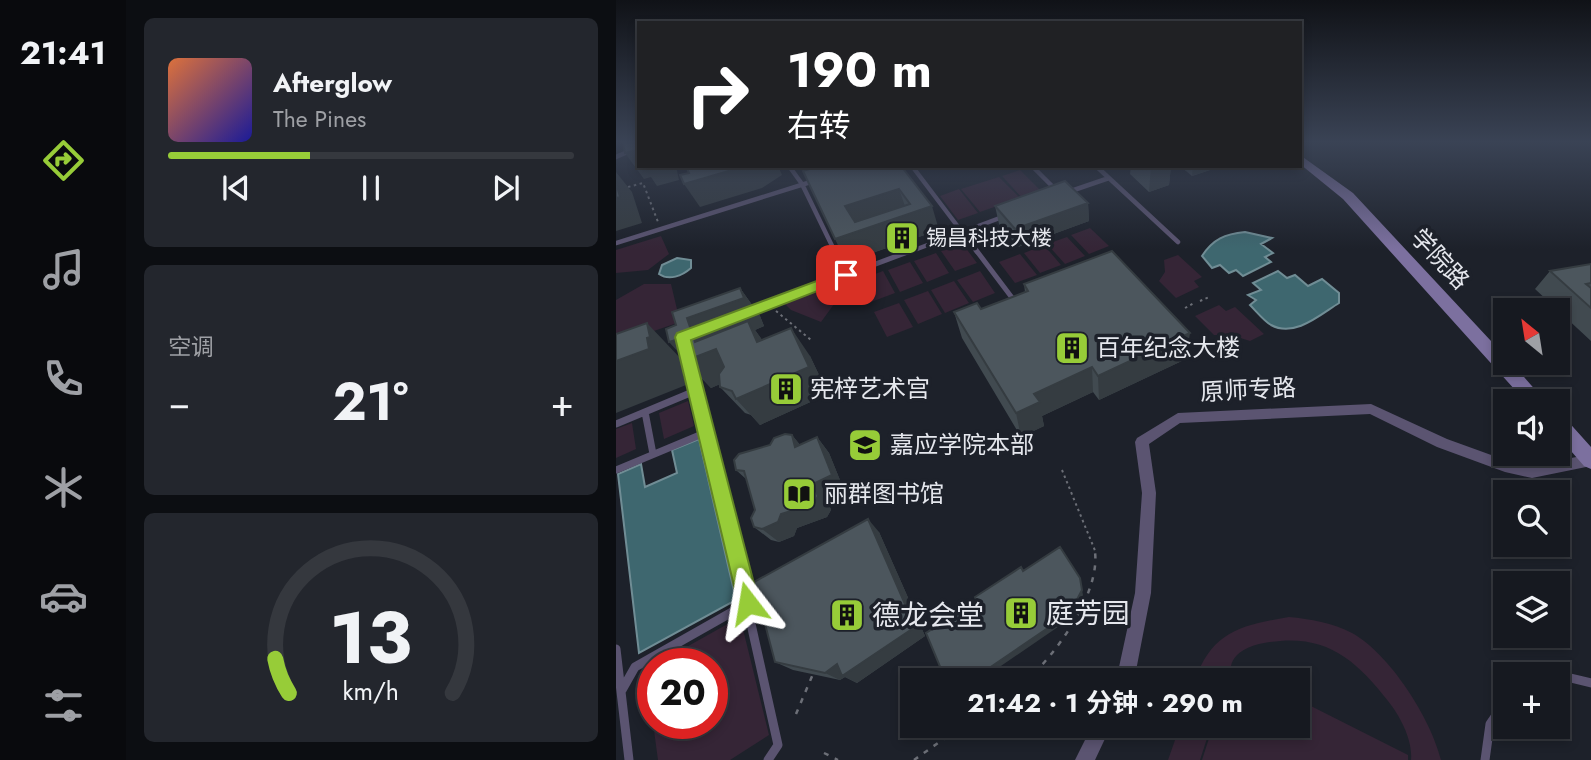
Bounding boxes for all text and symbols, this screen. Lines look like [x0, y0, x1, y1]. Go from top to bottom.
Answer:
text: 21:41 [20, 30, 106, 76]
text: 190 m [787, 35, 932, 105]
icon: right [672, 49, 763, 140]
text: Afterglow [273, 64, 392, 102]
text: The Pines [273, 102, 366, 136]
text: 右转 [787, 103, 851, 149]
icon: directions [39, 136, 88, 185]
icon: previous [217, 169, 255, 207]
icon: pause [352, 169, 390, 207]
icon: next [487, 169, 525, 207]
building icon: 锡昌科技大楼 [883, 219, 921, 257]
street label: 学院路 [1403, 220, 1478, 297]
place label: 锡昌科技大楼 [926, 223, 1052, 253]
icon: music [39, 245, 88, 294]
pin [816, 245, 876, 305]
icon: arrive [827, 256, 865, 294]
north arrow [1493, 298, 1570, 374]
map controls [1493, 298, 1570, 739]
building icon: 百年纪念大楼 [1053, 329, 1091, 367]
text: 空调 [168, 330, 214, 364]
place label: 百年纪念大楼 [1096, 330, 1240, 365]
icon: phone [39, 354, 88, 403]
text: 21° [333, 364, 409, 440]
building icon: 宪梓艺术宫 [767, 370, 805, 408]
street label: 原师专路 [1199, 370, 1297, 409]
place label: 宪梓艺术宫 [810, 371, 930, 406]
text: − [168, 375, 190, 430]
text: + [551, 375, 574, 430]
button: sound [1493, 389, 1570, 466]
school or university icon: 嘉应学院本部 [846, 426, 884, 464]
place label: 嘉应学院本部 [890, 427, 1034, 462]
icon: climate [39, 463, 88, 512]
library icon: 丽群图书馆 [780, 475, 818, 513]
place label: 丽群图书馆 [824, 476, 944, 511]
button: search [1493, 480, 1570, 557]
position arrow [711, 566, 785, 640]
button: layers [1493, 571, 1570, 648]
icon: car [39, 572, 88, 621]
text: 13 [330, 586, 412, 691]
place label: 庭芳园 [1046, 593, 1130, 634]
building icon: 庭芳园 [1002, 594, 1040, 632]
place label: 德龙会堂 [872, 595, 984, 636]
building icon: 德龙会堂 [828, 596, 866, 634]
speed limit sign: 20 [637, 648, 728, 739]
button: + [1493, 662, 1570, 739]
text: km/h [343, 673, 399, 709]
icon: filters [39, 681, 88, 730]
text: 21:42 · 1 分钟 · 290 m [967, 684, 1243, 722]

